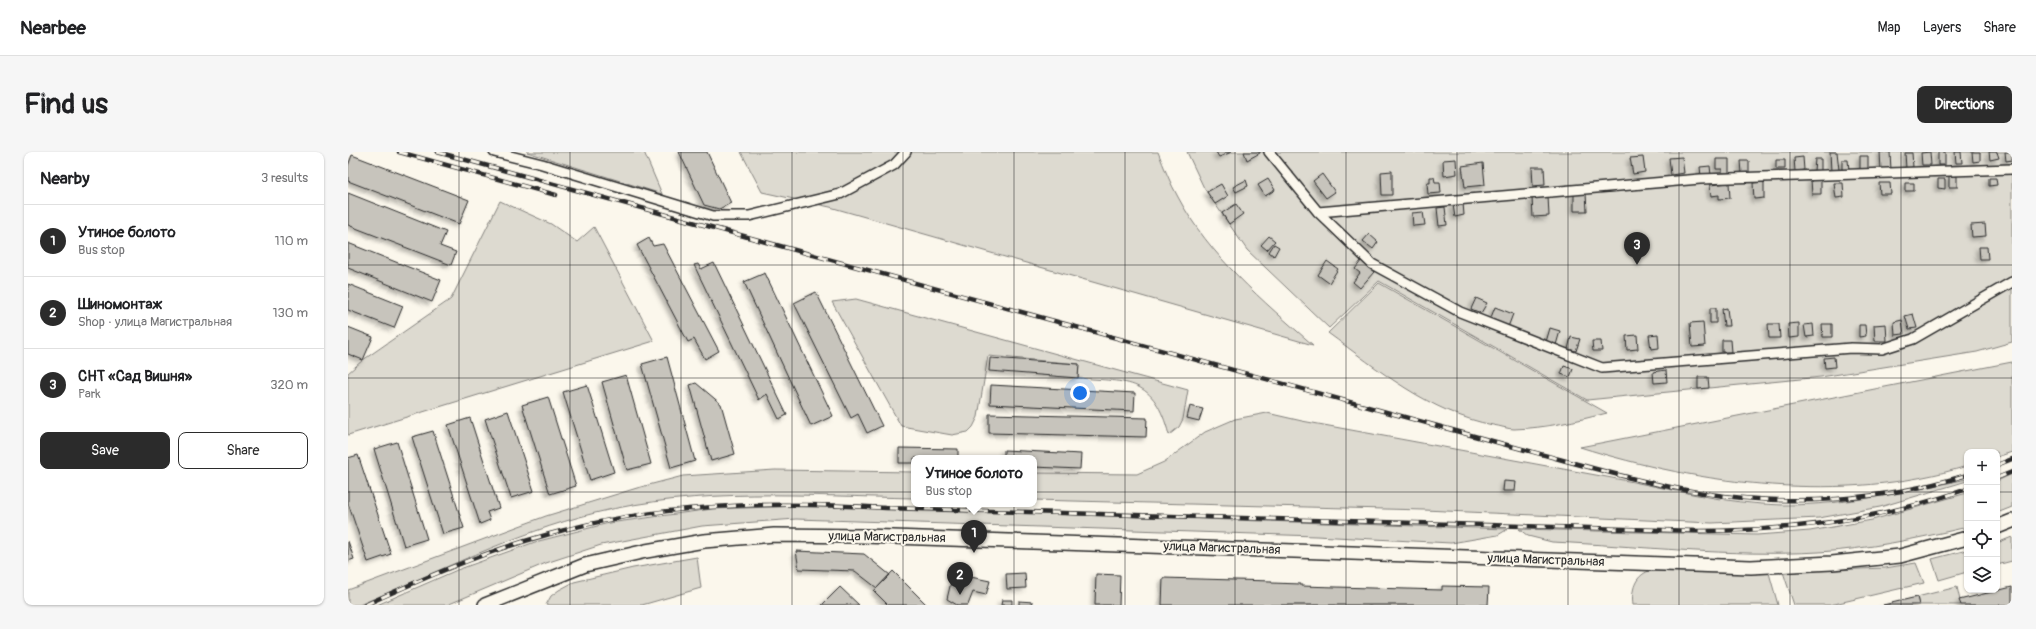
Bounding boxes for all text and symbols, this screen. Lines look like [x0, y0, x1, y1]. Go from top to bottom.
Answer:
text: Nearbee [20, 16, 86, 40]
text: Map [1878, 19, 1901, 36]
text: Layers [1923, 19, 1961, 36]
text: Share [1983, 19, 2016, 36]
button: Directions [1917, 86, 2012, 123]
text: Find us [24, 87, 108, 122]
text: Nearby [40, 168, 89, 189]
text: 3 results [261, 170, 308, 186]
text: Утиное болото [78, 223, 176, 242]
pin: 3 [1624, 232, 1650, 265]
text: 1 [50, 233, 56, 249]
text: 110 m [275, 233, 308, 249]
text: Bus stop [78, 242, 125, 258]
text: Шиномонтаж [78, 295, 162, 314]
text: 2 [49, 305, 57, 321]
text: 130 m [272, 305, 308, 321]
text: Shop · улица Магистральная [78, 314, 232, 330]
text: СНТ «Сад Вишня» [78, 367, 192, 386]
text: 3 [49, 377, 57, 393]
text: 320 m [270, 377, 308, 393]
your location [1070, 383, 1090, 403]
text: Park [78, 386, 101, 402]
button: Save [40, 432, 170, 469]
button: Share [178, 432, 308, 469]
map controls [1964, 449, 2000, 593]
button: + [1964, 449, 2000, 485]
popup [911, 455, 1037, 507]
text: Утиное болото [925, 464, 1023, 483]
text: Bus stop [925, 483, 972, 499]
button: − [1964, 485, 2000, 521]
pin: 1 [961, 520, 987, 553]
button: locate [1964, 521, 2000, 557]
street label: улица Магистральная [827, 528, 946, 546]
street label: улица Магистральная [1162, 538, 1281, 558]
street label: улица Магистральная [1486, 550, 1605, 570]
button: layers [1964, 557, 2000, 593]
pin: 2 [947, 562, 973, 595]

